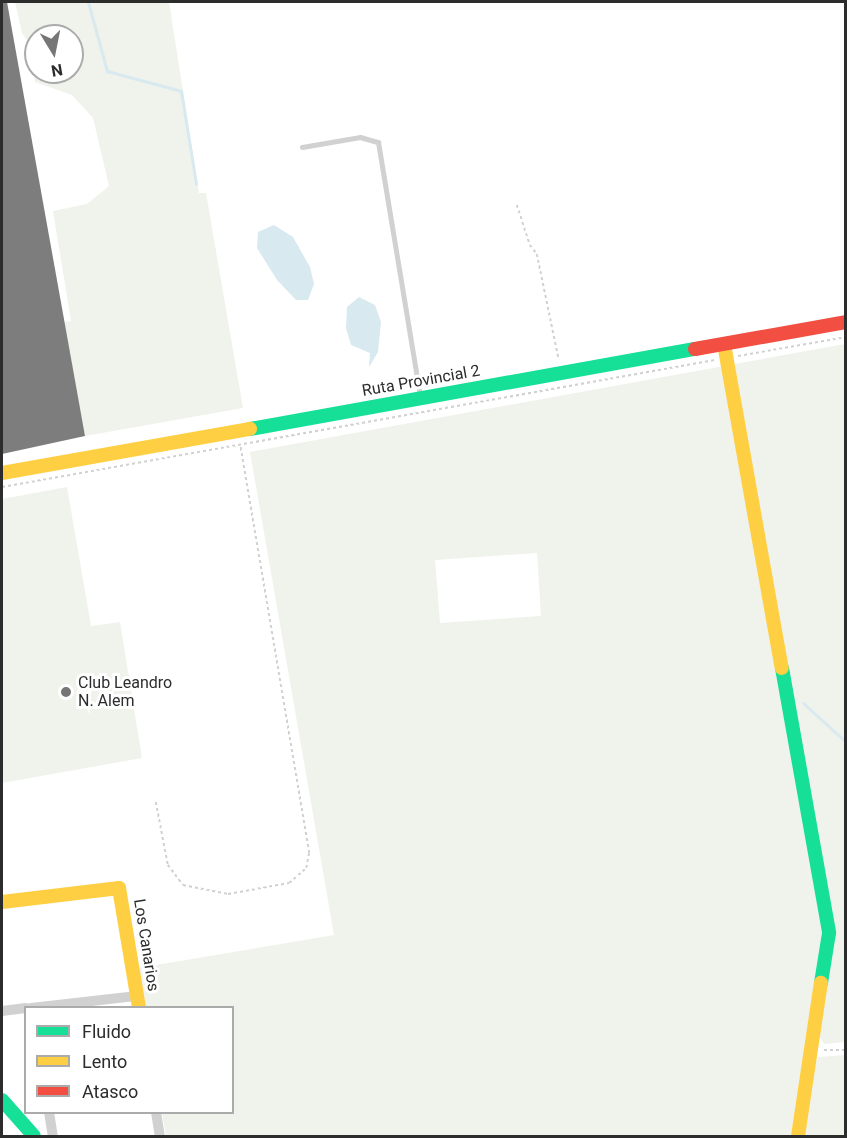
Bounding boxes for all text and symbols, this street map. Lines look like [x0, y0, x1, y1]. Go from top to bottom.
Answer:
north arrow [24, 24, 84, 84]
text: N [50, 60, 64, 81]
street label: Ruta Provincial 2 [361, 361, 481, 401]
place label: Club Leandro N. Alem [78, 673, 172, 711]
marker: Club Leandro N. Alem [59, 685, 73, 699]
street label: Los Canarios [129, 897, 163, 993]
legend [24, 1006, 234, 1114]
text: Fluido [82, 1021, 131, 1042]
text: Lento [82, 1051, 127, 1072]
text: Atasco [82, 1081, 138, 1102]

